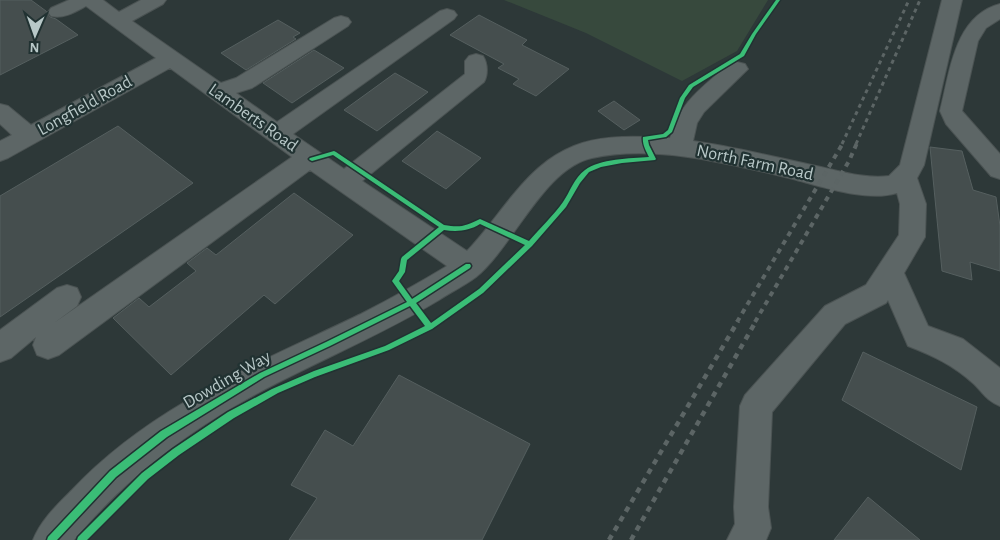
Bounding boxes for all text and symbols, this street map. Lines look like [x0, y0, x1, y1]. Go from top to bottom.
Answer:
north arrow [10, 10, 60, 60]
text: N [29, 40, 40, 54]
street label: Longfield Road [35, 73, 135, 139]
street label: Lamberts Road [205, 81, 301, 155]
street label: North Farm Road [695, 142, 815, 184]
street label: Dowding Way [180, 348, 274, 412]

